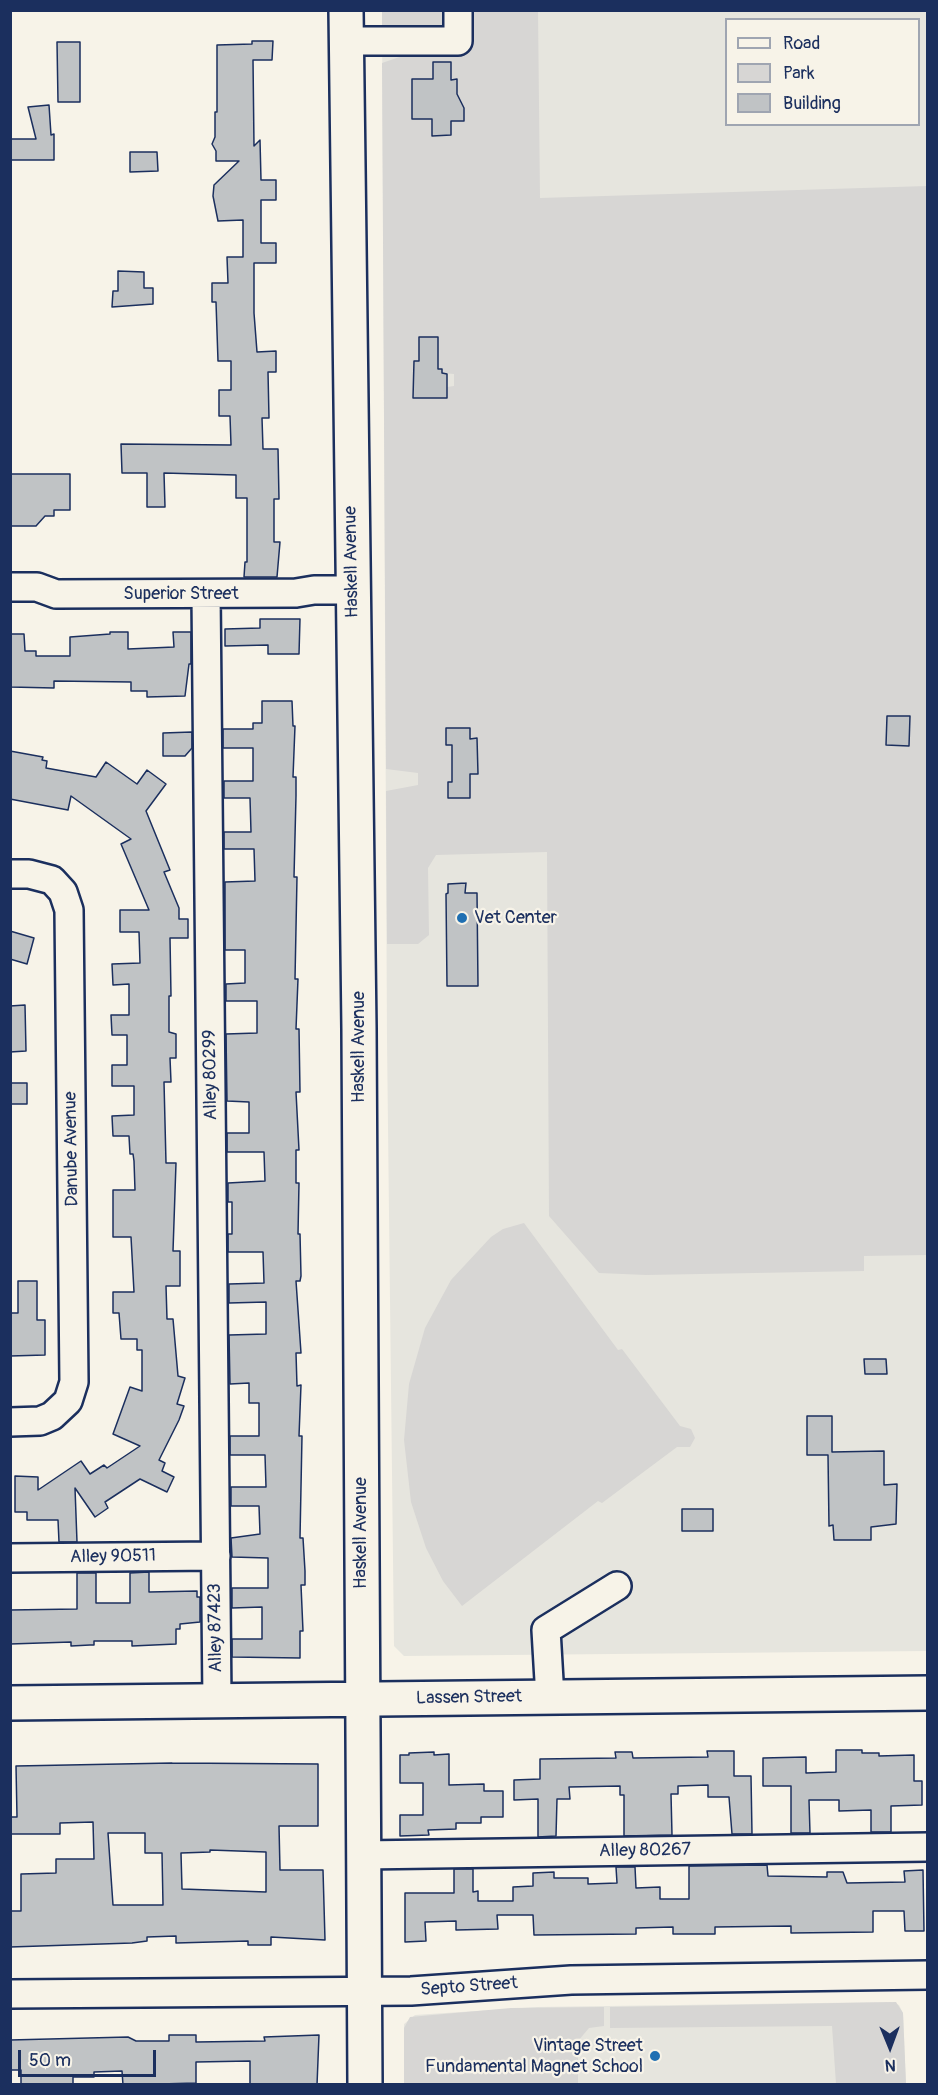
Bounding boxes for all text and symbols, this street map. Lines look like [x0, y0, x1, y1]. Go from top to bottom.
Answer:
legend [725, 18, 920, 126]
text: Road [783, 32, 820, 55]
text: Park [783, 62, 815, 85]
text: Building [783, 92, 841, 115]
street label: Haskell Avenue [340, 506, 364, 618]
street label: Superior Street [123, 583, 239, 605]
place label: Vet Center [474, 907, 557, 929]
marker: Vet Center [455, 911, 469, 925]
street label: Haskell Avenue [348, 991, 370, 1103]
street label: Alley 80299 [199, 1029, 223, 1121]
street label: Danube Avenue [60, 1091, 84, 1207]
street label: Haskell Avenue [350, 1477, 372, 1589]
street label: Alley 90511 [70, 1545, 156, 1569]
street label: Alley 87423 [204, 1583, 228, 1673]
street label: Lassen Street [416, 1686, 522, 1710]
street label: Alley 80267 [599, 1839, 691, 1863]
street label: Septo Street [420, 1973, 518, 2001]
north arrow [860, 2017, 920, 2077]
place label: Vintage Street Fundamental Magnet School [425, 2035, 643, 2078]
scale bar [21, 2038, 159, 2076]
text: 50 m [29, 2049, 71, 2072]
marker: Vintage Street Fundamental Magnet School [648, 2049, 662, 2063]
text: N [885, 2055, 896, 2075]

